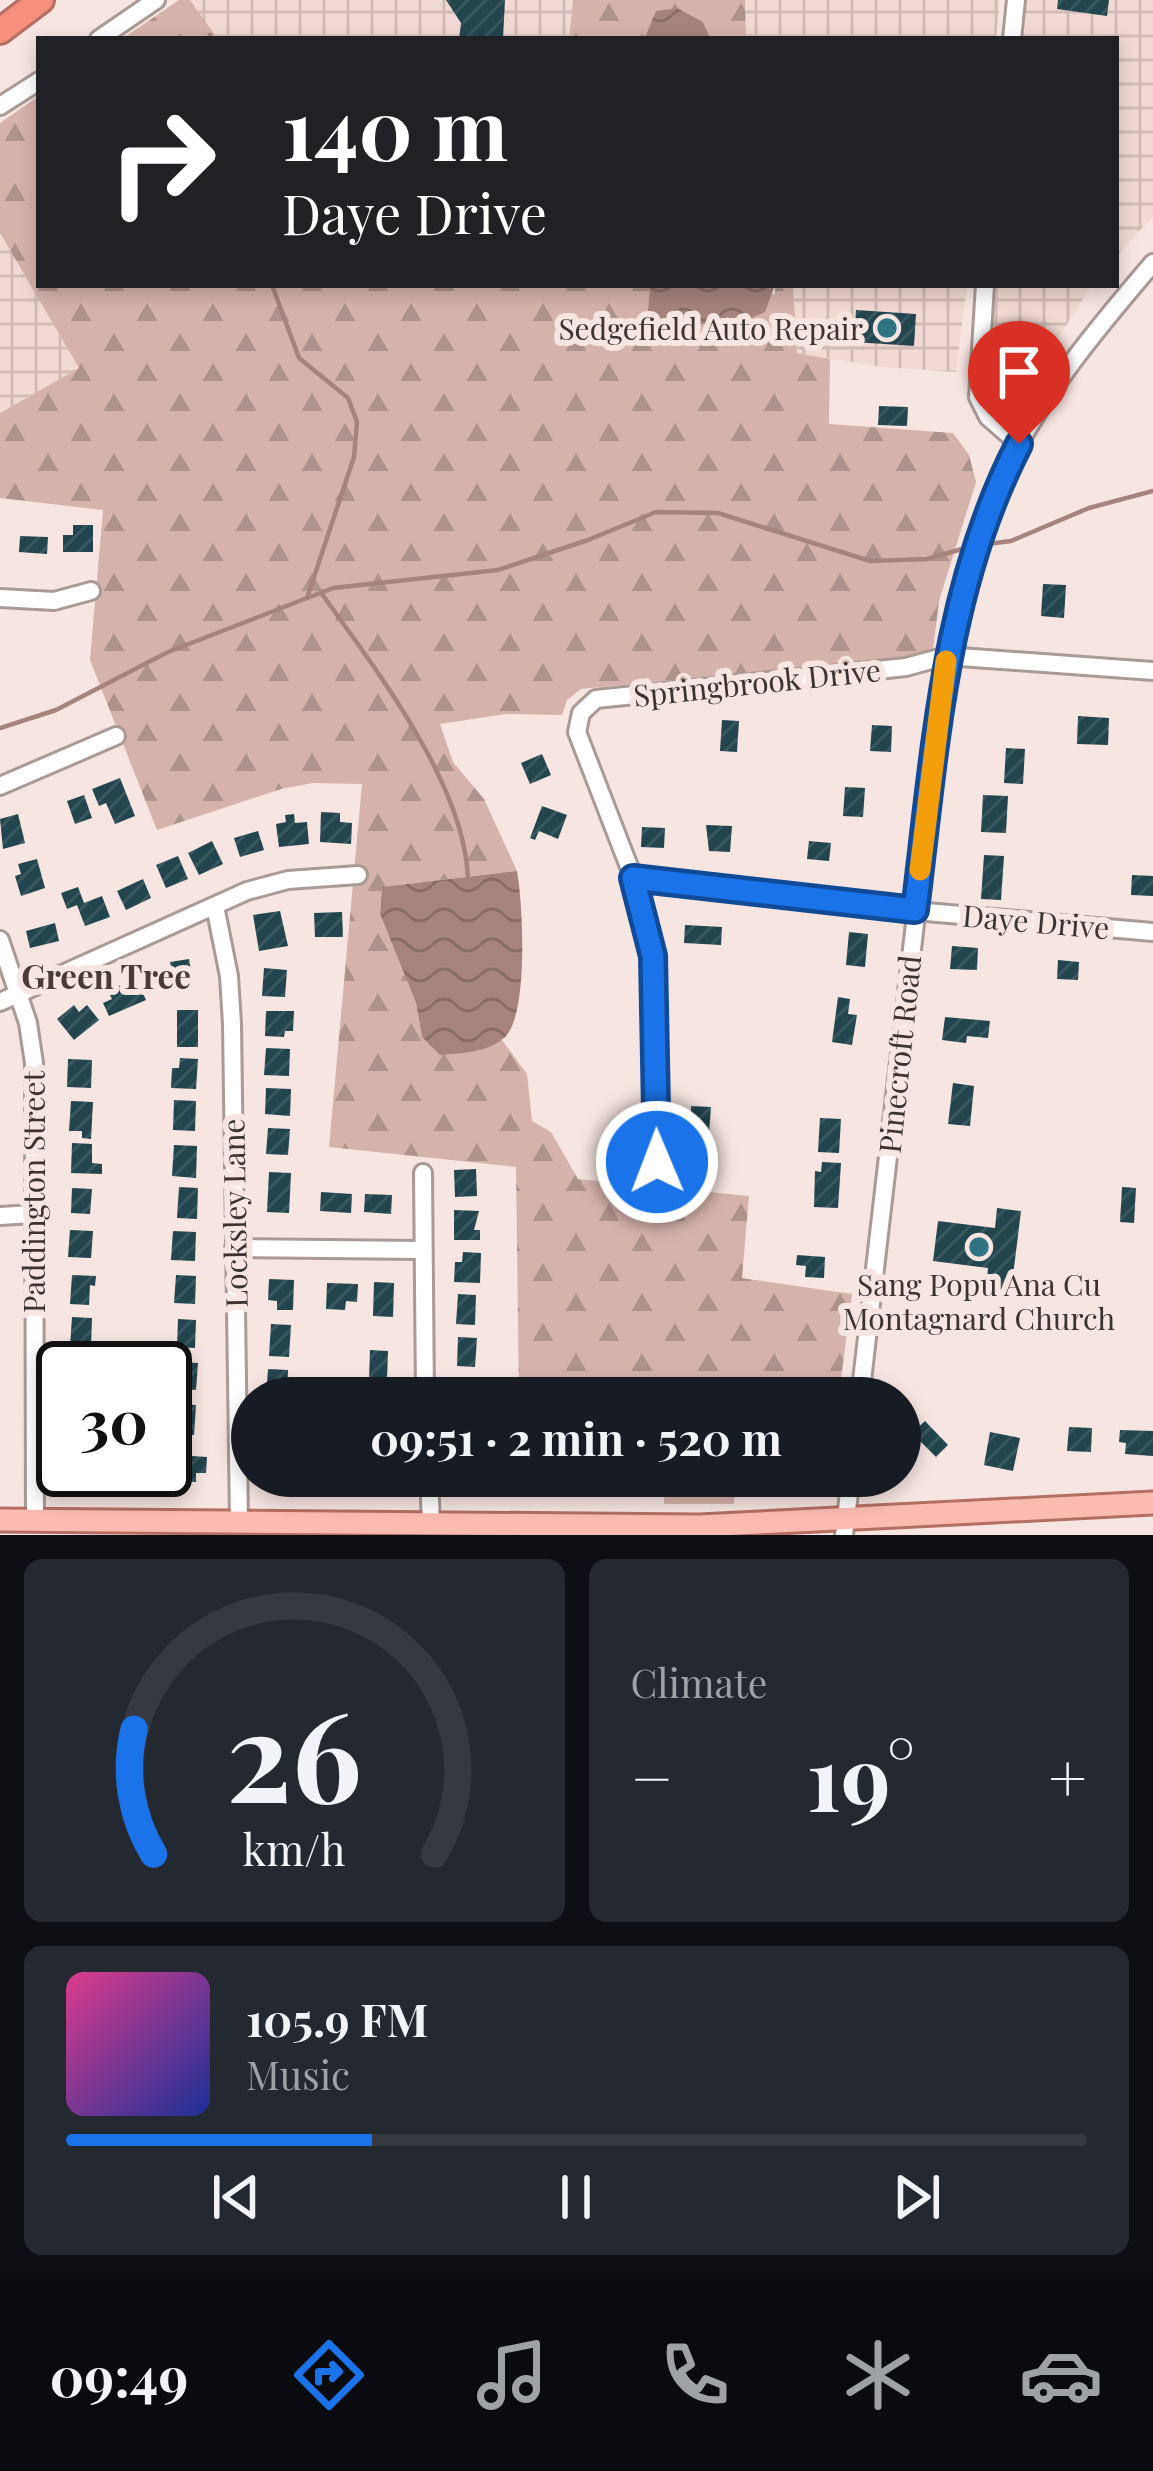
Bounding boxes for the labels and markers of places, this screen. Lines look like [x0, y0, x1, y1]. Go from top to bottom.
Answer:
place label: Sedgefield Auto Repair [558, 308, 863, 348]
marker: Sedgefield Auto Repair [874, 315, 900, 341]
pin [968, 321, 1070, 444]
marker: Sang Popu Ana Cu Montagnard Church [966, 1234, 992, 1260]
place label: Sang Popu Ana Cu Montagnard Church [843, 1264, 1116, 1338]

